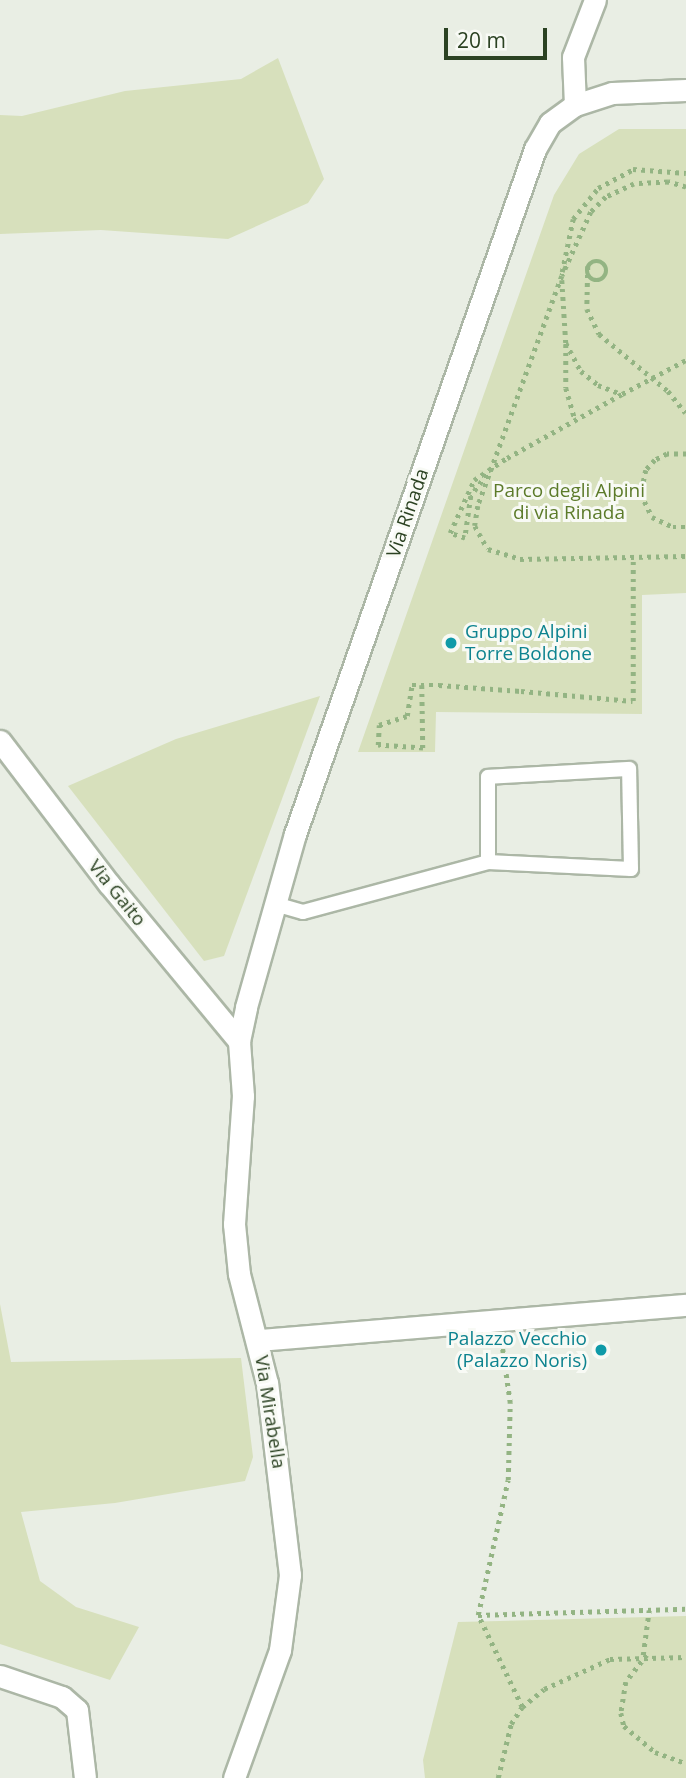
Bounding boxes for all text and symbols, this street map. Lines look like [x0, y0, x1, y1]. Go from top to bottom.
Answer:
scale bar [448, 14, 551, 58]
text: 20 m [457, 26, 506, 54]
street label: Via Rinada [382, 466, 434, 560]
park label: Parco degli Alpini di via Rinada [493, 480, 645, 524]
place label: Gruppo Alpini Torre Boldone [465, 621, 592, 665]
marker: Gruppo Alpini Torre Boldone [443, 635, 459, 651]
street label: Via Gaito [83, 855, 151, 931]
place label: Palazzo Vecchio (Palazzo Noris) [447, 1328, 587, 1372]
marker: Palazzo Vecchio (Palazzo Noris) [593, 1342, 609, 1358]
street label: Via Mirabella [250, 1354, 290, 1470]

